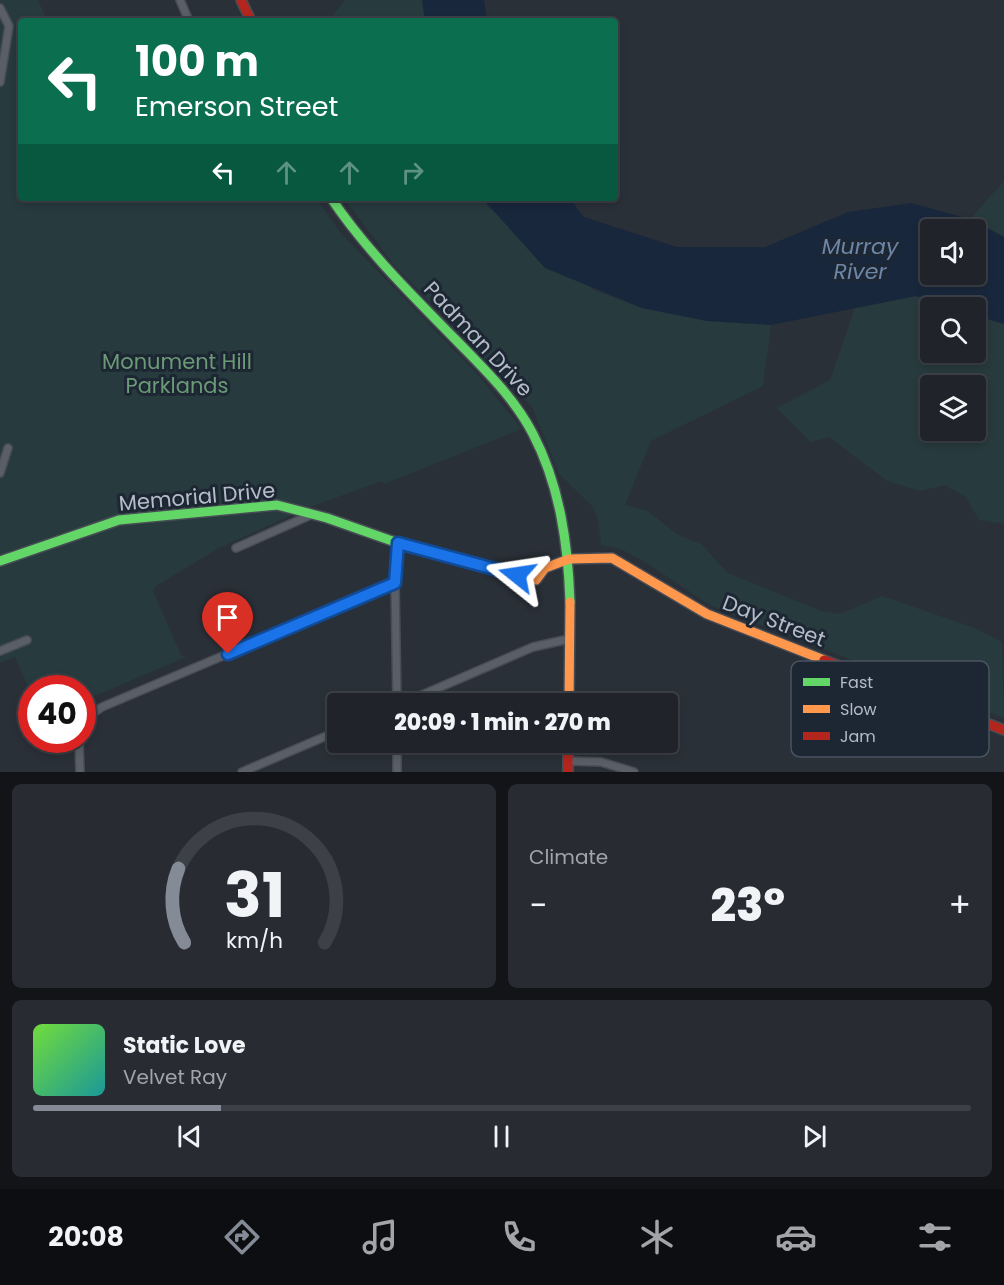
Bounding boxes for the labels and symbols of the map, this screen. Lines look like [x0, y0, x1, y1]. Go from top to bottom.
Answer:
water label: Murray River [822, 231, 900, 287]
street label: Padman Drive [417, 275, 539, 403]
park label: Monument Hill Parklands [102, 347, 252, 400]
street label: Memorial Drive [118, 475, 276, 518]
position arrow [485, 543, 549, 607]
street label: Day Street [719, 588, 830, 653]
pin [202, 592, 253, 654]
legend [791, 661, 989, 757]
text: Fast [840, 671, 873, 694]
speed limit sign: 40 [18, 675, 96, 753]
text: Slow [840, 698, 877, 721]
text: Jam [840, 725, 876, 748]

